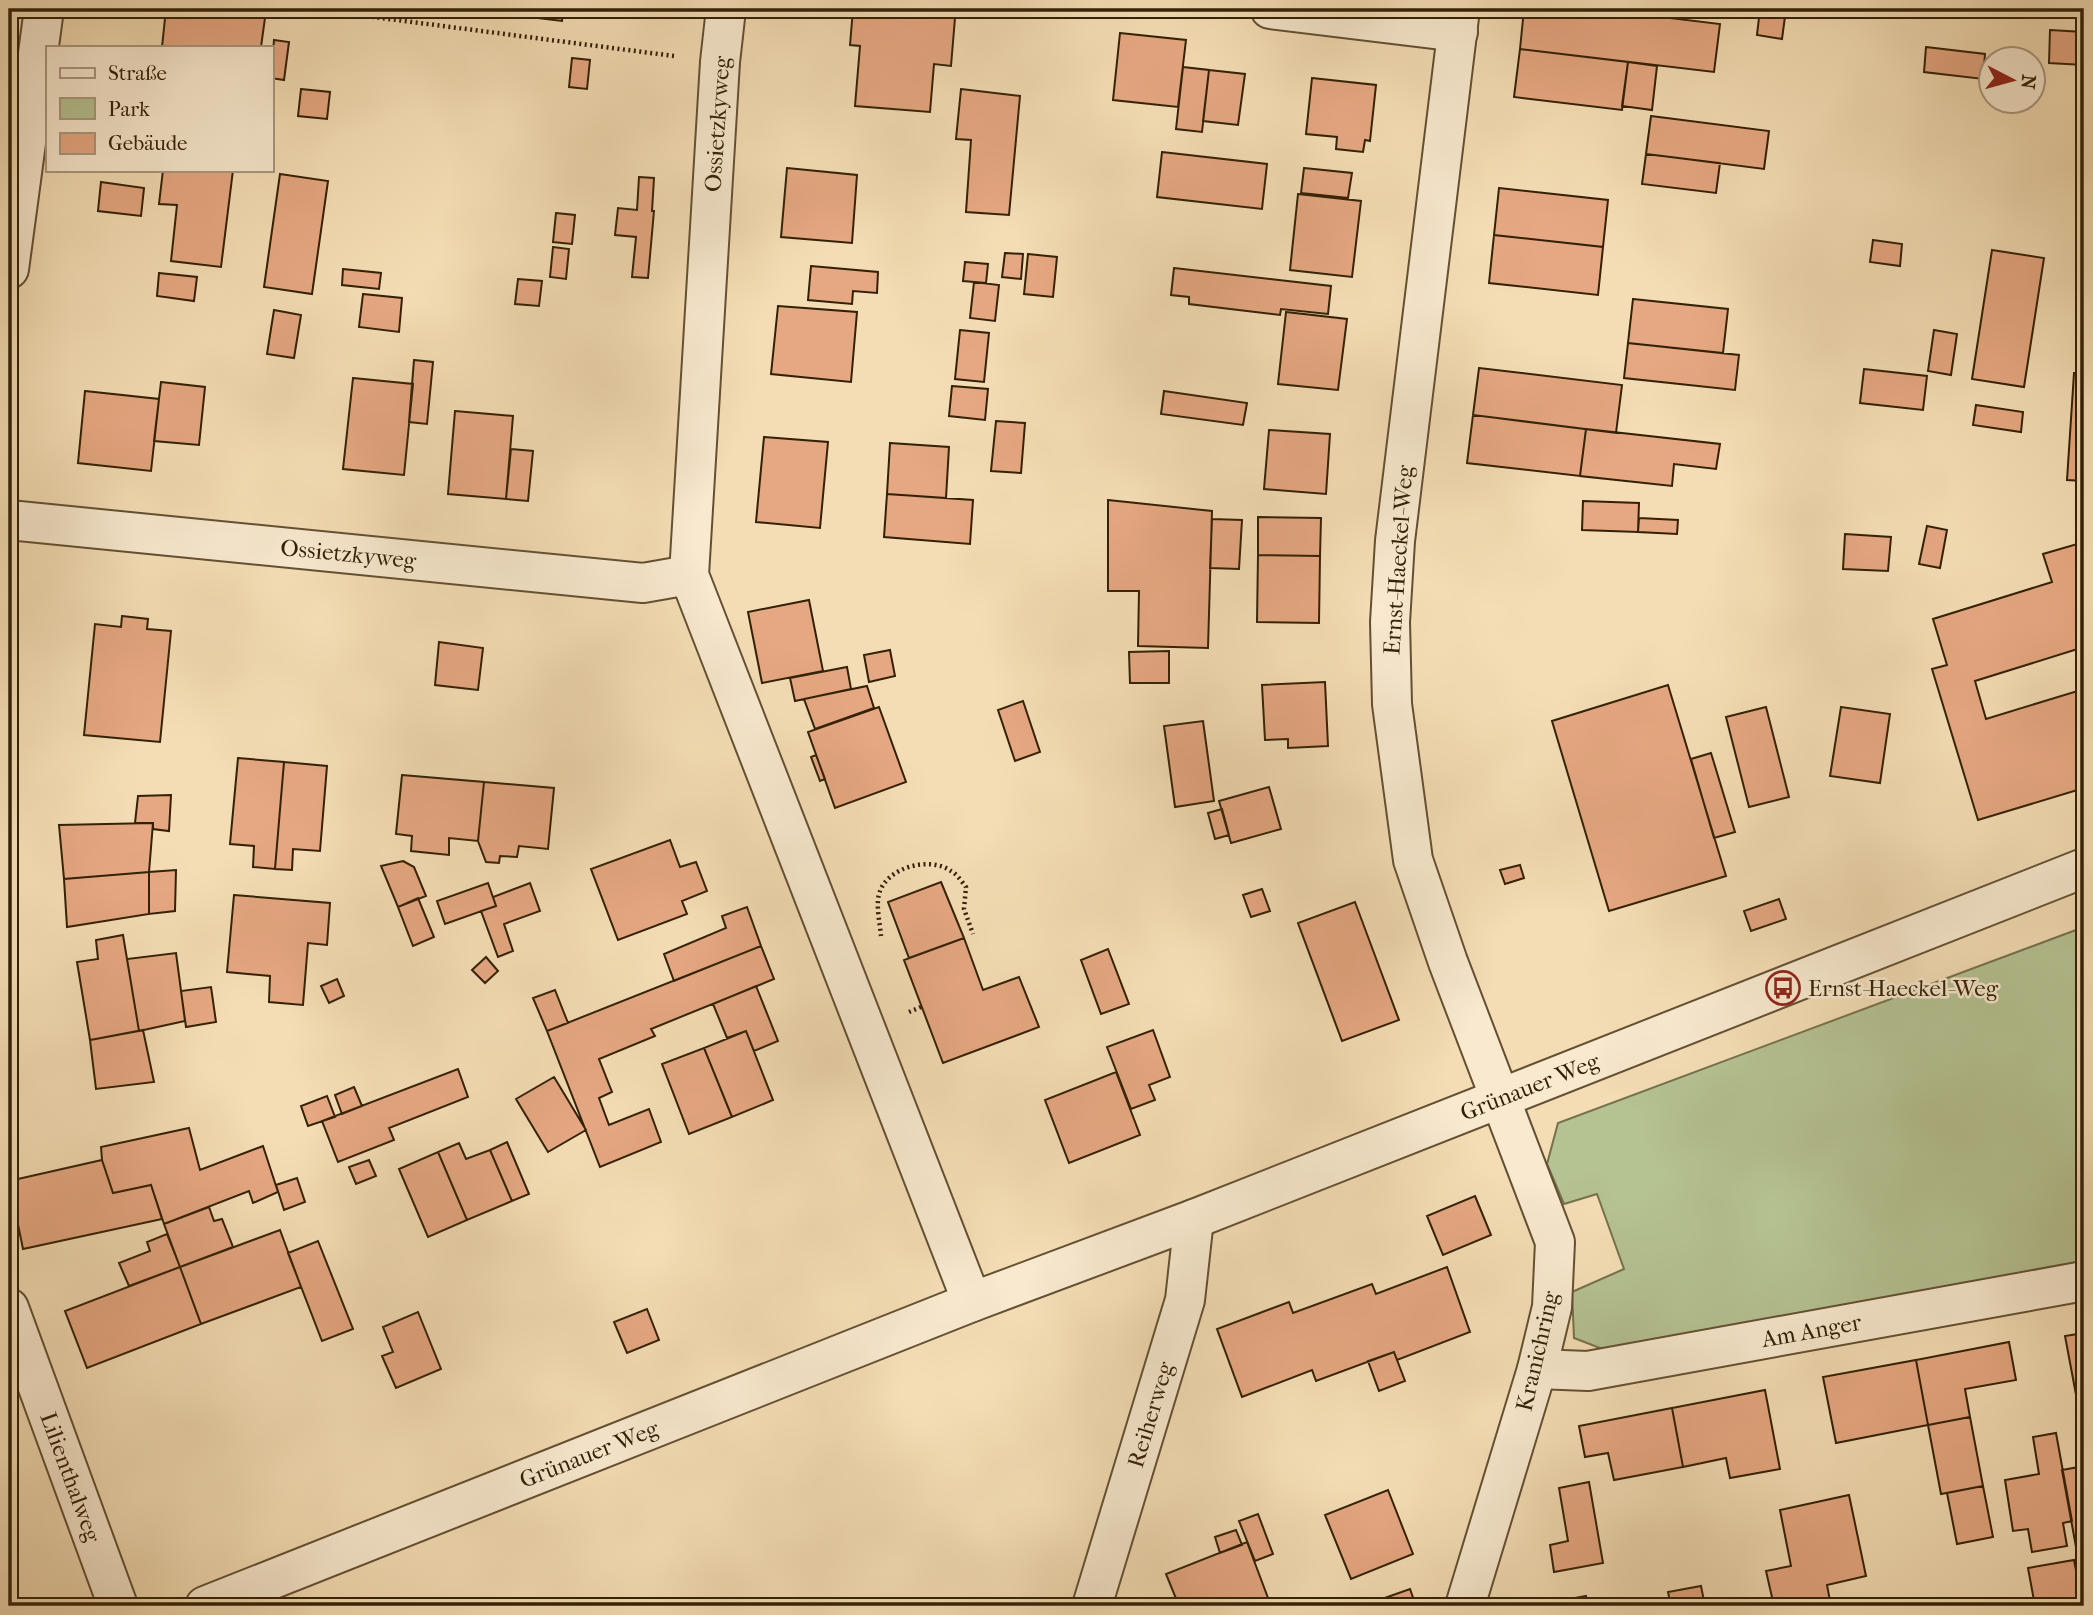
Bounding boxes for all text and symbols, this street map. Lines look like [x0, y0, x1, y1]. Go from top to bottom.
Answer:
legend [46, 46, 273, 172]
north arrow [1978, 46, 2048, 116]
street label: Ossietzkyweg [699, 55, 736, 193]
text: Straße [108, 61, 167, 85]
text: N [2016, 73, 2040, 91]
text: Park [108, 97, 150, 121]
text: Gebäude [108, 131, 188, 155]
street label: Ernst-Haeckel-Weg [1378, 464, 1419, 656]
street label: Ossietzkyweg [279, 534, 418, 574]
bus stop icon: Ernst-Haeckel-Weg [1764, 969, 1802, 1007]
place label: Ernst-Haeckel-Weg [1808, 975, 1999, 1002]
street label: Grünauer Weg [1457, 1047, 1604, 1127]
street label: Kranichring [1511, 1288, 1565, 1414]
street label: Am Anger [1758, 1309, 1864, 1353]
street label: Reiherweg [1122, 1358, 1180, 1471]
street label: Lilienthalweg [34, 1408, 107, 1547]
street label: Grünauer Weg [516, 1414, 663, 1494]

